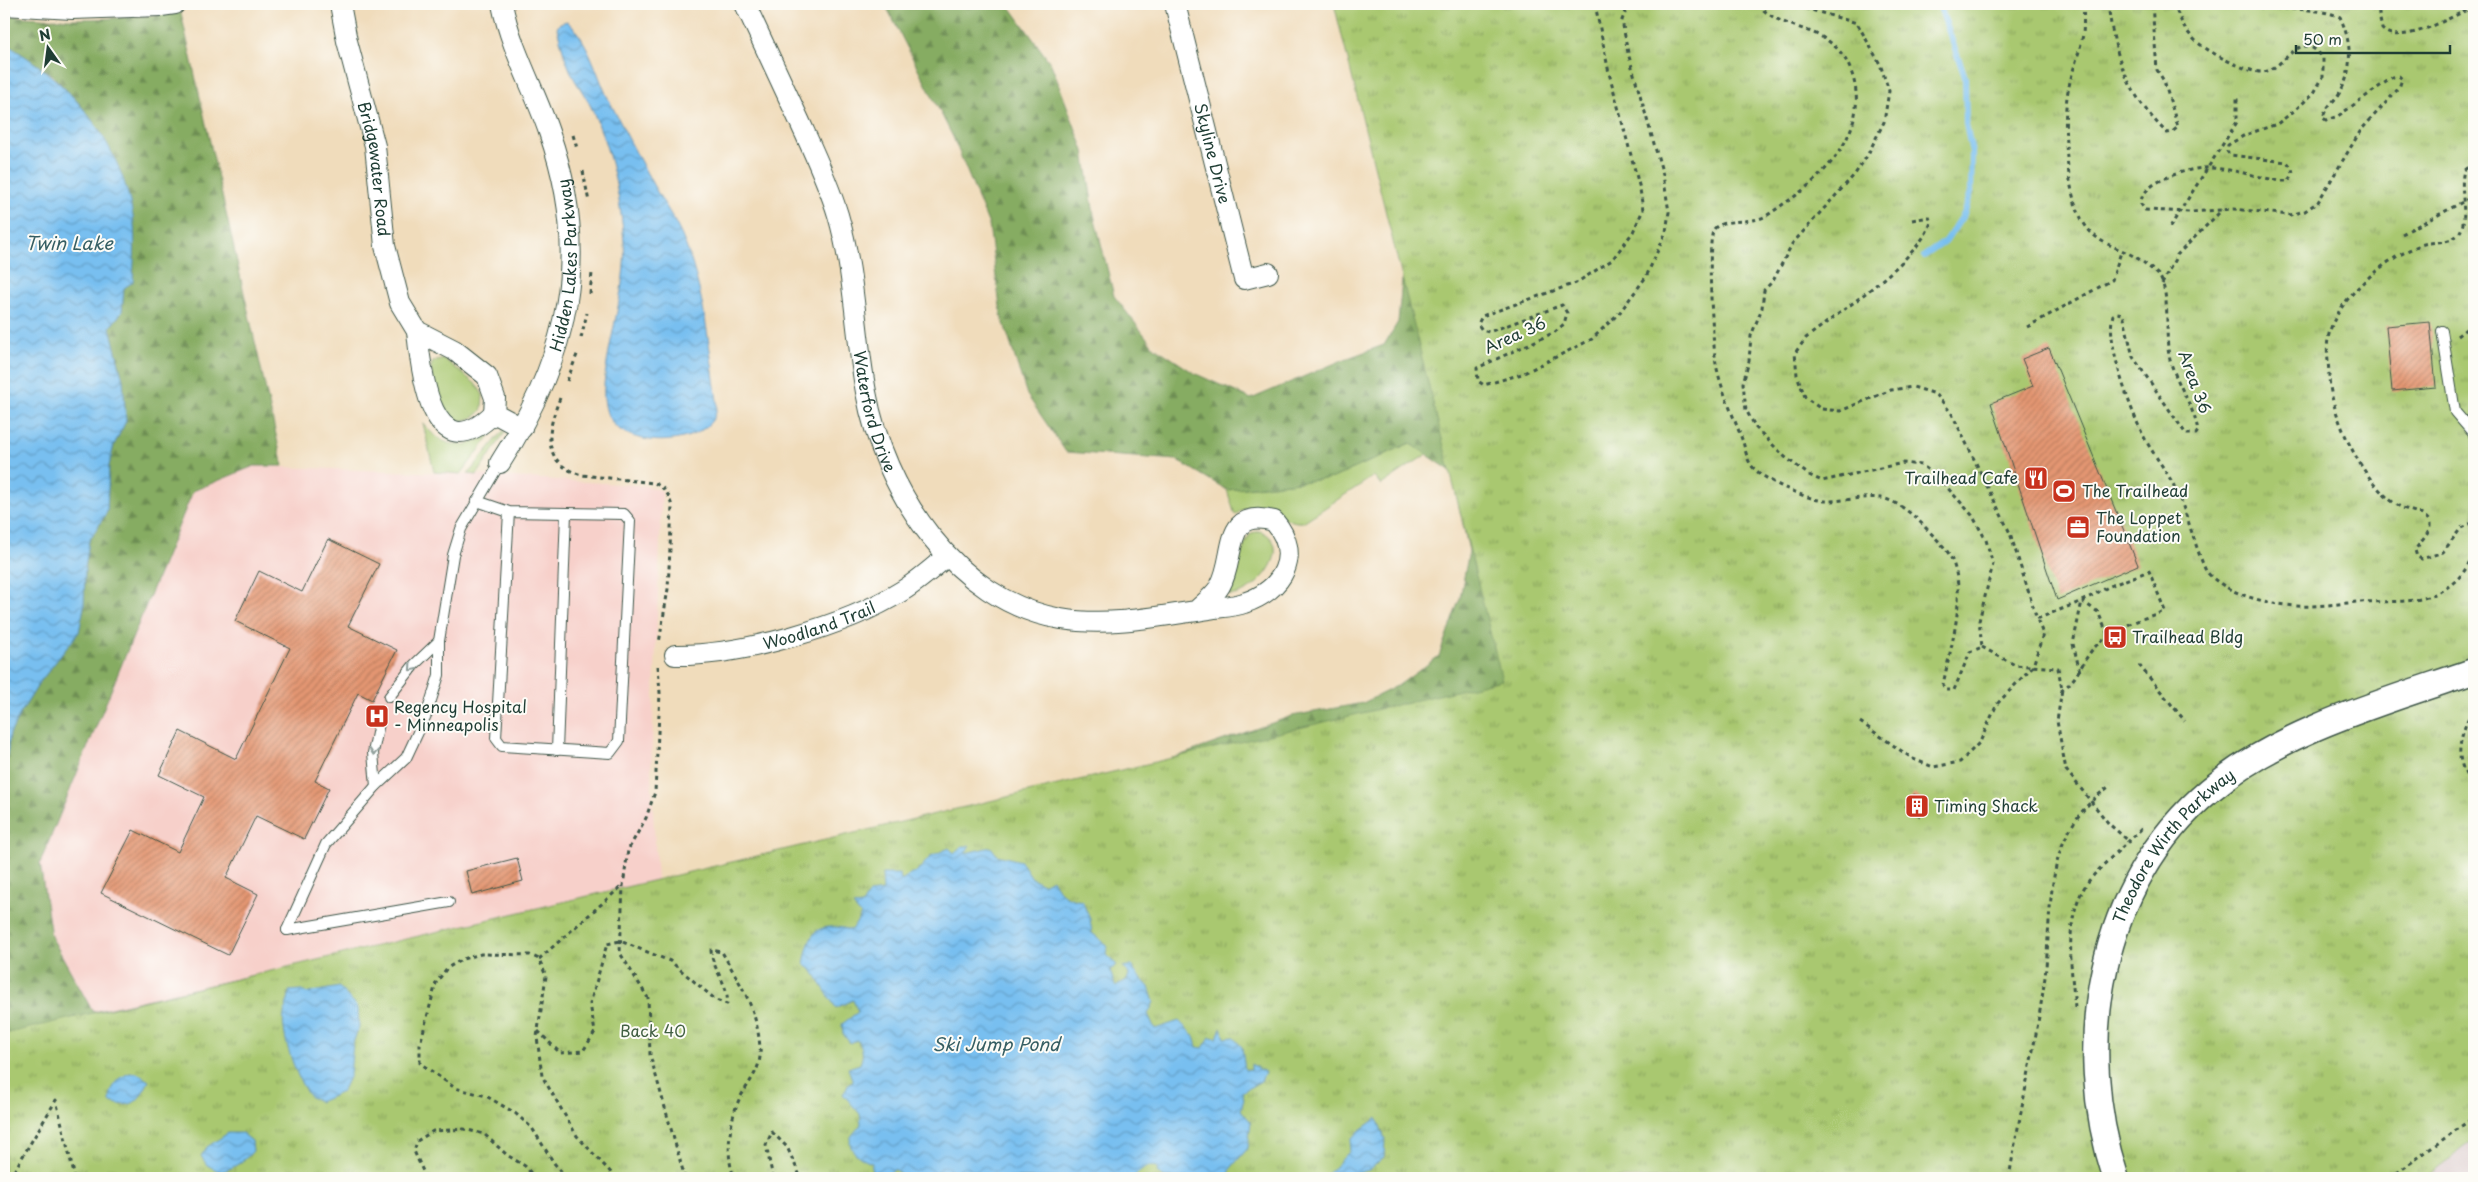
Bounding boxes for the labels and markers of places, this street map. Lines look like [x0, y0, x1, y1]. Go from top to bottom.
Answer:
place label: Trailhead Cafe [1904, 465, 2018, 489]
restaurant icon: Trailhead Cafe [2023, 465, 2049, 491]
sports icon: The Trailhead [2051, 478, 2077, 504]
place label: The Trailhead [2082, 478, 2188, 502]
place label: The Loppet Foundation [2096, 505, 2182, 547]
office icon: The Loppet Foundation [2065, 514, 2091, 540]
bus stop icon: Trailhead Bldg [2102, 624, 2128, 650]
place label: Trailhead Bldg [2132, 624, 2243, 648]
place label: Regency Hospital - Minneapolis [394, 694, 527, 736]
hospital icon: Regency Hospital - Minneapolis [364, 703, 390, 729]
building icon: Timing Shack [1904, 793, 1930, 819]
place label: Timing Shack [1934, 793, 2038, 817]

